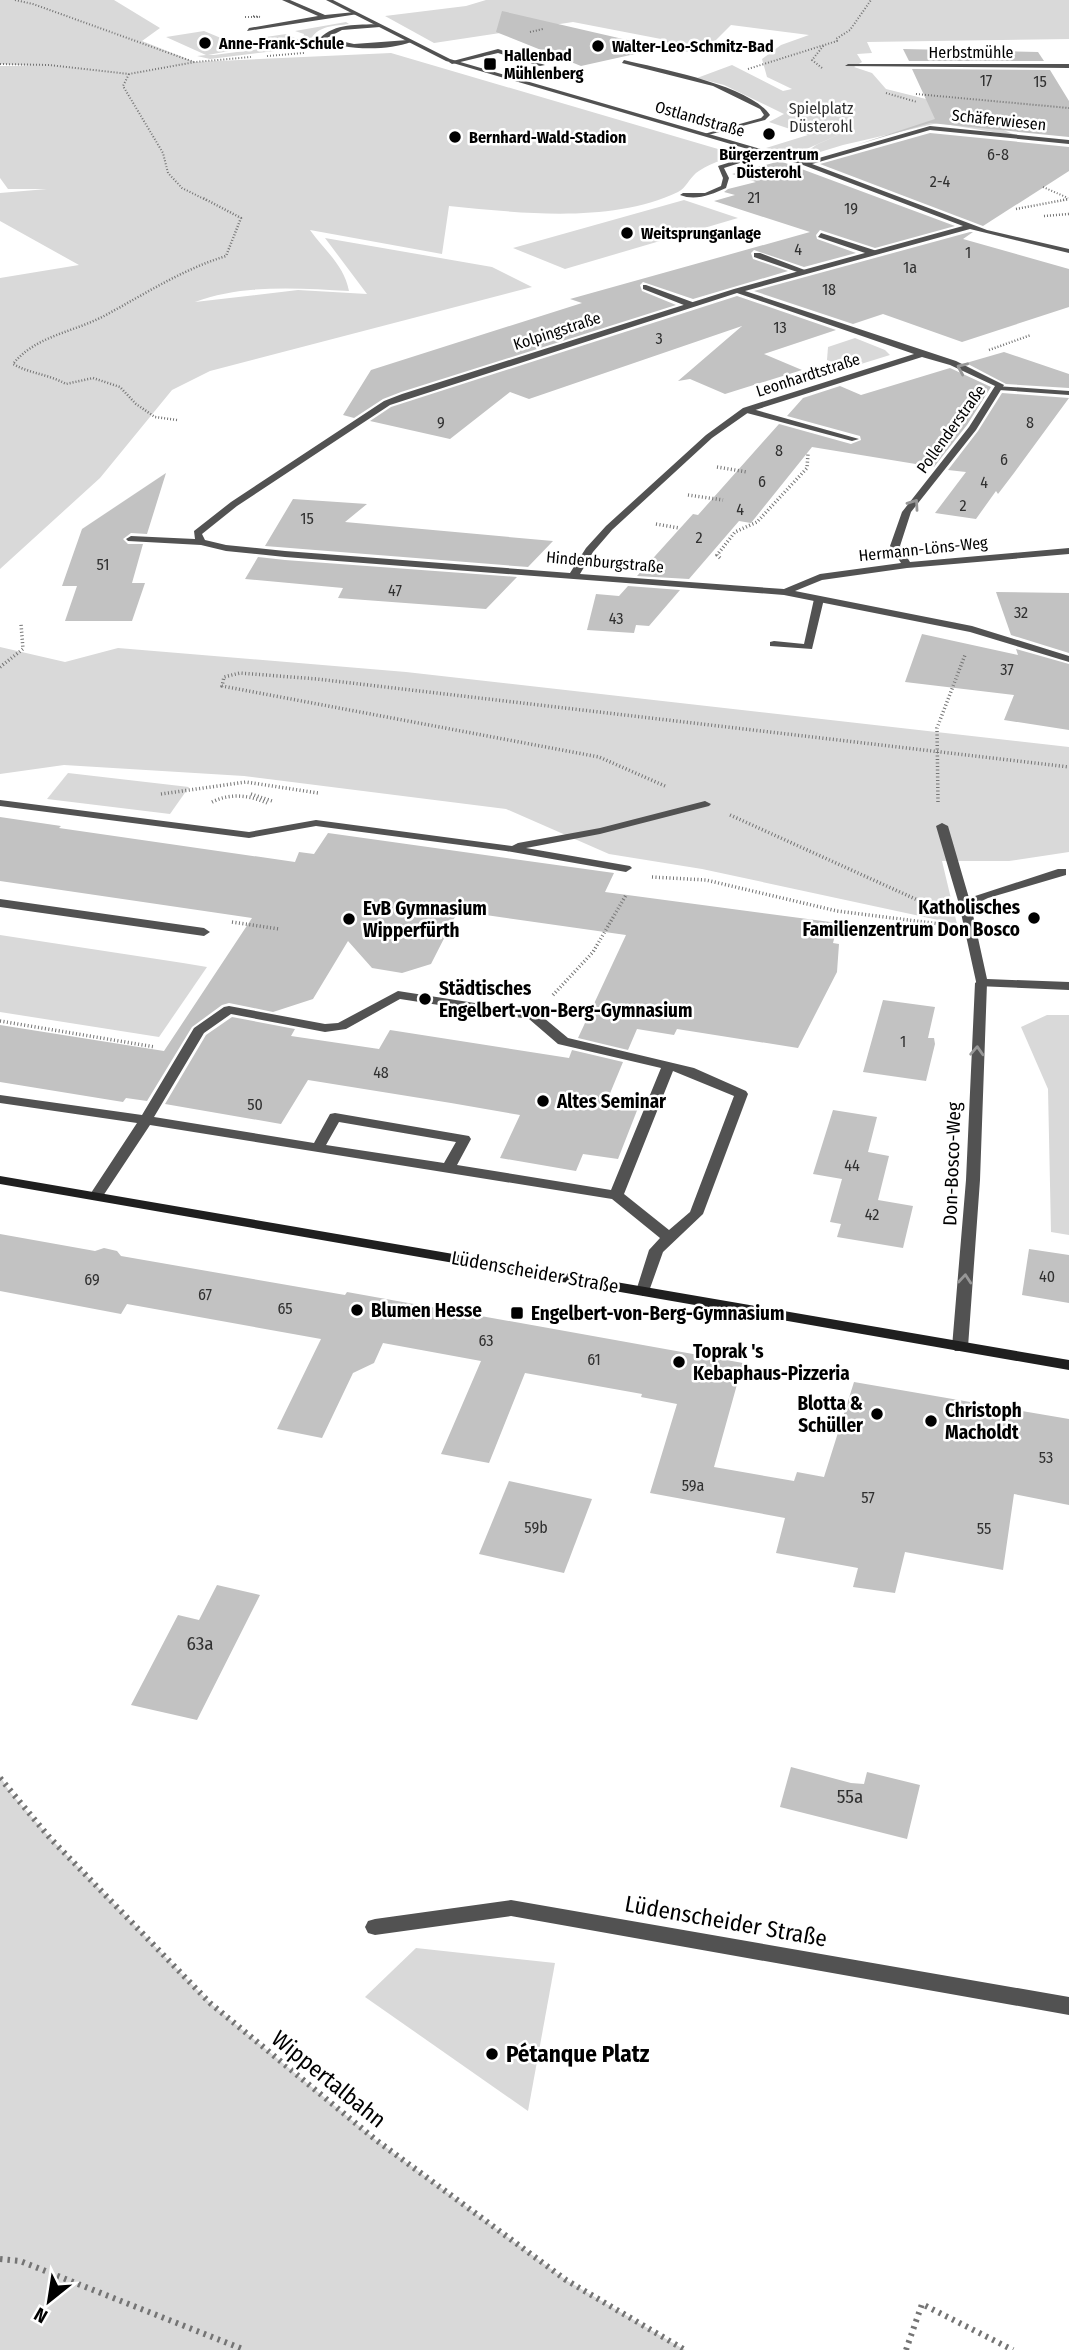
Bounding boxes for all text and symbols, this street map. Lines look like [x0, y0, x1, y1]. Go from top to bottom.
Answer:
place label: Anne-Frank-Schule [218, 34, 344, 53]
marker: Anne-Frank-Schule [197, 35, 213, 51]
place label: Walter-Leo-Schmitz-Bad [612, 37, 774, 56]
marker: Walter-Leo-Schmitz-Bad [590, 38, 606, 54]
street label: Herbstmühle [929, 43, 1014, 62]
place label: Hallenbad Mühlenberg [504, 46, 583, 83]
marker: Hallenbad Mühlenberg [482, 56, 498, 72]
house number: 17 [980, 71, 993, 90]
house number: 15 [1033, 72, 1047, 91]
street label: Ostlandstraße [653, 97, 747, 141]
park label: Spielplatz Düsterohl [789, 99, 853, 136]
street label: Schäferwiesen [951, 106, 1047, 134]
marker: Bürgerzentrum Düsterohl [761, 126, 777, 142]
place label: Bernhard-Wald-Stadion [469, 128, 626, 147]
marker: Bernhard-Wald-Stadion [447, 129, 463, 145]
place label: Bürgerzentrum Düsterohl [719, 145, 819, 182]
house number: 6-8 [987, 145, 1009, 164]
house number: 2-4 [930, 172, 951, 191]
house number: 21 [748, 188, 760, 207]
house number: 19 [844, 199, 858, 218]
place label: Weitsprunganlage [641, 224, 761, 243]
marker: Weitsprunganlage [619, 225, 635, 241]
house number: 4 [794, 240, 802, 259]
house number: 1 [965, 243, 971, 262]
house number: 1a [903, 258, 917, 277]
house number: 18 [822, 280, 836, 299]
street label: Kolpingstraße [511, 308, 603, 354]
house number: 13 [773, 318, 787, 337]
house number: 3 [655, 329, 663, 348]
street label: Leonhardtstraße [754, 349, 862, 401]
one-way arrow [957, 362, 969, 376]
street label: Pollenderstraße [913, 381, 989, 477]
house number: 9 [437, 413, 445, 432]
house number: 8 [1026, 413, 1034, 432]
house number: 8 [775, 441, 783, 460]
house number: 6 [1000, 450, 1008, 469]
house number: 6 [758, 472, 766, 491]
house number: 4 [980, 473, 988, 492]
house number: 2 [959, 496, 967, 515]
one-way arrow [906, 499, 918, 512]
house number: 4 [736, 500, 744, 519]
house number: 15 [300, 509, 314, 528]
house number: 2 [695, 528, 703, 547]
street label: Hermann-Löns-Weg [858, 533, 989, 565]
street label: Hindenburgstraße [545, 547, 665, 577]
house number: 51 [97, 555, 109, 574]
house number: 47 [388, 581, 402, 600]
house number: 32 [1014, 603, 1028, 622]
house number: 43 [609, 609, 623, 628]
house number: 37 [1000, 660, 1014, 679]
place label: Katholisches Familienzentrum Don Bosco [802, 896, 1021, 941]
place label: EvB Gymnasium Wipperfürth [363, 897, 487, 942]
marker: Katholisches Familienzentrum Don Bosco [1026, 910, 1042, 926]
marker: EvB Gymnasium Wipperfürth [341, 911, 357, 927]
place label: Städtisches Engelbert-von-Berg-Gymnasium [439, 977, 692, 1022]
marker: Städtisches Engelbert-von-Berg-Gymnasium [417, 991, 433, 1007]
house number: 1 [900, 1032, 906, 1051]
one-way arrow [969, 1046, 984, 1057]
house number: 48 [373, 1063, 389, 1082]
place label: Altes Seminar [556, 1090, 667, 1113]
marker: Altes Seminar [535, 1093, 551, 1109]
house number: 50 [247, 1095, 263, 1114]
street label: Don-Bosco-Weg [938, 1102, 966, 1226]
house number: 44 [844, 1156, 860, 1175]
house number: 42 [865, 1205, 879, 1224]
street label: Lüdenscheider Straße [450, 1246, 620, 1298]
house number: 40 [1039, 1267, 1055, 1286]
house number: 69 [84, 1270, 100, 1289]
one-way arrow [957, 1273, 972, 1284]
house number: 67 [198, 1285, 213, 1304]
house number: 65 [277, 1299, 293, 1318]
place label: Blumen Hesse [371, 1299, 482, 1322]
marker: Blumen Hesse [349, 1302, 365, 1318]
place label: Engelbert-von-Berg-Gymnasium [531, 1302, 784, 1325]
marker: Engelbert-von-Berg-Gymnasium [509, 1305, 525, 1321]
house number: 63 [478, 1331, 494, 1350]
place label: Toprak 's Kebaphaus-Pizzeria [693, 1340, 850, 1385]
house number: 61 [587, 1350, 601, 1369]
marker: Toprak 's Kebaphaus-Pizzeria [671, 1354, 687, 1370]
place label: Blotta & Schüller [797, 1392, 864, 1437]
place label: Christoph Macholdt [945, 1399, 1022, 1444]
marker: Blotta & Schüller [869, 1406, 885, 1422]
marker: Christoph Macholdt [923, 1413, 939, 1429]
house number: 53 [1039, 1448, 1053, 1467]
house number: 59a [682, 1476, 704, 1495]
house number: 57 [861, 1488, 875, 1507]
house number: 59b [524, 1518, 548, 1537]
house number: 55 [977, 1519, 991, 1538]
house number: 63a [186, 1632, 214, 1655]
house number: 55a [837, 1785, 863, 1808]
street label: Lüdenscheider Straße [623, 1889, 829, 1953]
street label: Wippertalbahn [266, 2024, 392, 2134]
place label: Pétanque Platz [506, 2040, 650, 2068]
marker: Pétanque Platz [484, 2046, 500, 2062]
north arrow [14, 2266, 84, 2336]
text: N [30, 2302, 51, 2328]

